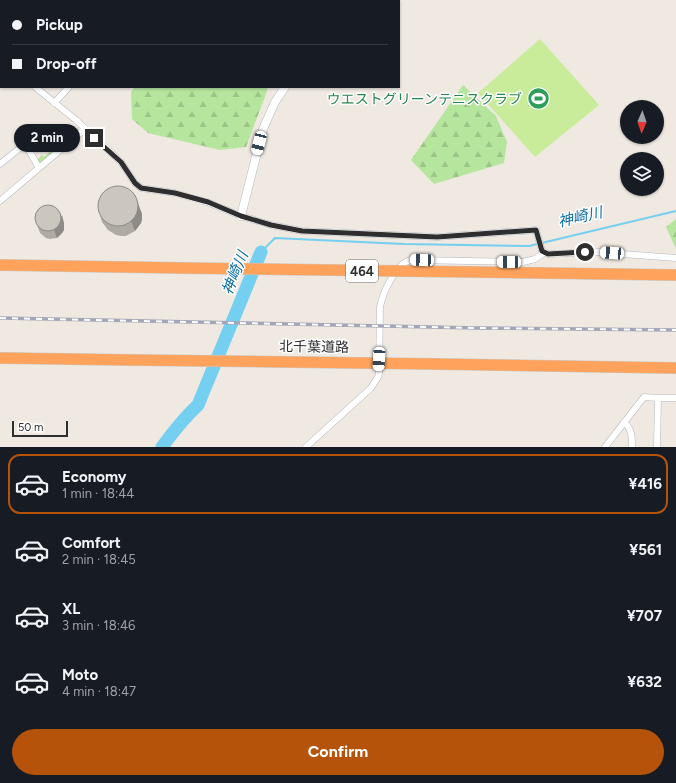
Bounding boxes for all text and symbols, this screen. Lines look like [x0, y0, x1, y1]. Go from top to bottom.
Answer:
text: Pickup [36, 16, 83, 34]
text: Drop-off [36, 55, 97, 73]
sports icon: ウエストグリーンテニスクラブ [525, 86, 551, 112]
place label: ウエストグリーンテニスクラブ [327, 91, 522, 108]
north arrow [620, 100, 664, 144]
map controls [620, 100, 664, 196]
callout: 2 min [14, 124, 80, 152]
route end [85, 129, 103, 147]
text: 2 min [31, 130, 63, 145]
car [250, 130, 268, 156]
button: layers [620, 152, 664, 196]
water label: 神崎川 [556, 203, 606, 231]
route start [576, 243, 594, 261]
car [600, 246, 624, 260]
water label: 神崎川 [218, 247, 253, 297]
car [410, 254, 434, 266]
car [497, 256, 521, 268]
road number: 464 [346, 260, 378, 282]
street label: 北千葉道路 [279, 338, 349, 356]
car [372, 347, 386, 371]
scale bar [12, 419, 68, 438]
text: 50 m [18, 421, 43, 434]
icon: car [14, 466, 50, 502]
text: Economy [62, 468, 127, 486]
text: ¥416 [629, 475, 662, 493]
text: 1 min · 18:44 [62, 486, 134, 501]
icon: car [14, 532, 50, 568]
text: Comfort [62, 534, 121, 552]
text: ¥561 [629, 541, 662, 559]
text: 2 min · 18:45 [62, 552, 136, 567]
icon: car [14, 598, 50, 634]
text: XL [62, 600, 80, 618]
text: ¥707 [627, 607, 662, 625]
text: 3 min · 18:46 [62, 618, 135, 633]
icon: car [14, 664, 50, 700]
text: Moto [62, 666, 98, 684]
text: ¥632 [627, 673, 662, 691]
text: 4 min · 18:47 [62, 684, 136, 699]
button: Confirm [12, 729, 664, 775]

